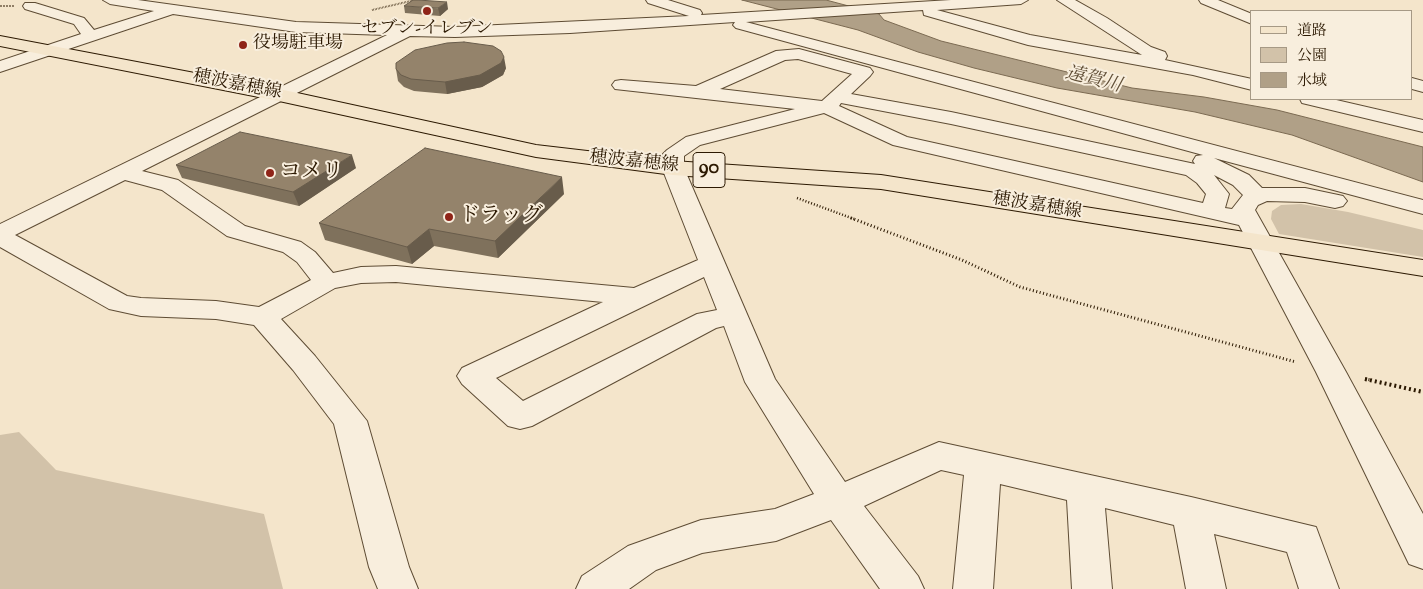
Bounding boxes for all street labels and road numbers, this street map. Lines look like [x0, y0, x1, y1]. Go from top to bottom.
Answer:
street label: 穂波嘉穂線 [191, 67, 283, 105]
street label: 穂波嘉穂線 [588, 148, 680, 178]
road number: 90 [693, 152, 725, 188]
street label: 穂波嘉穂線 [991, 189, 1083, 225]

